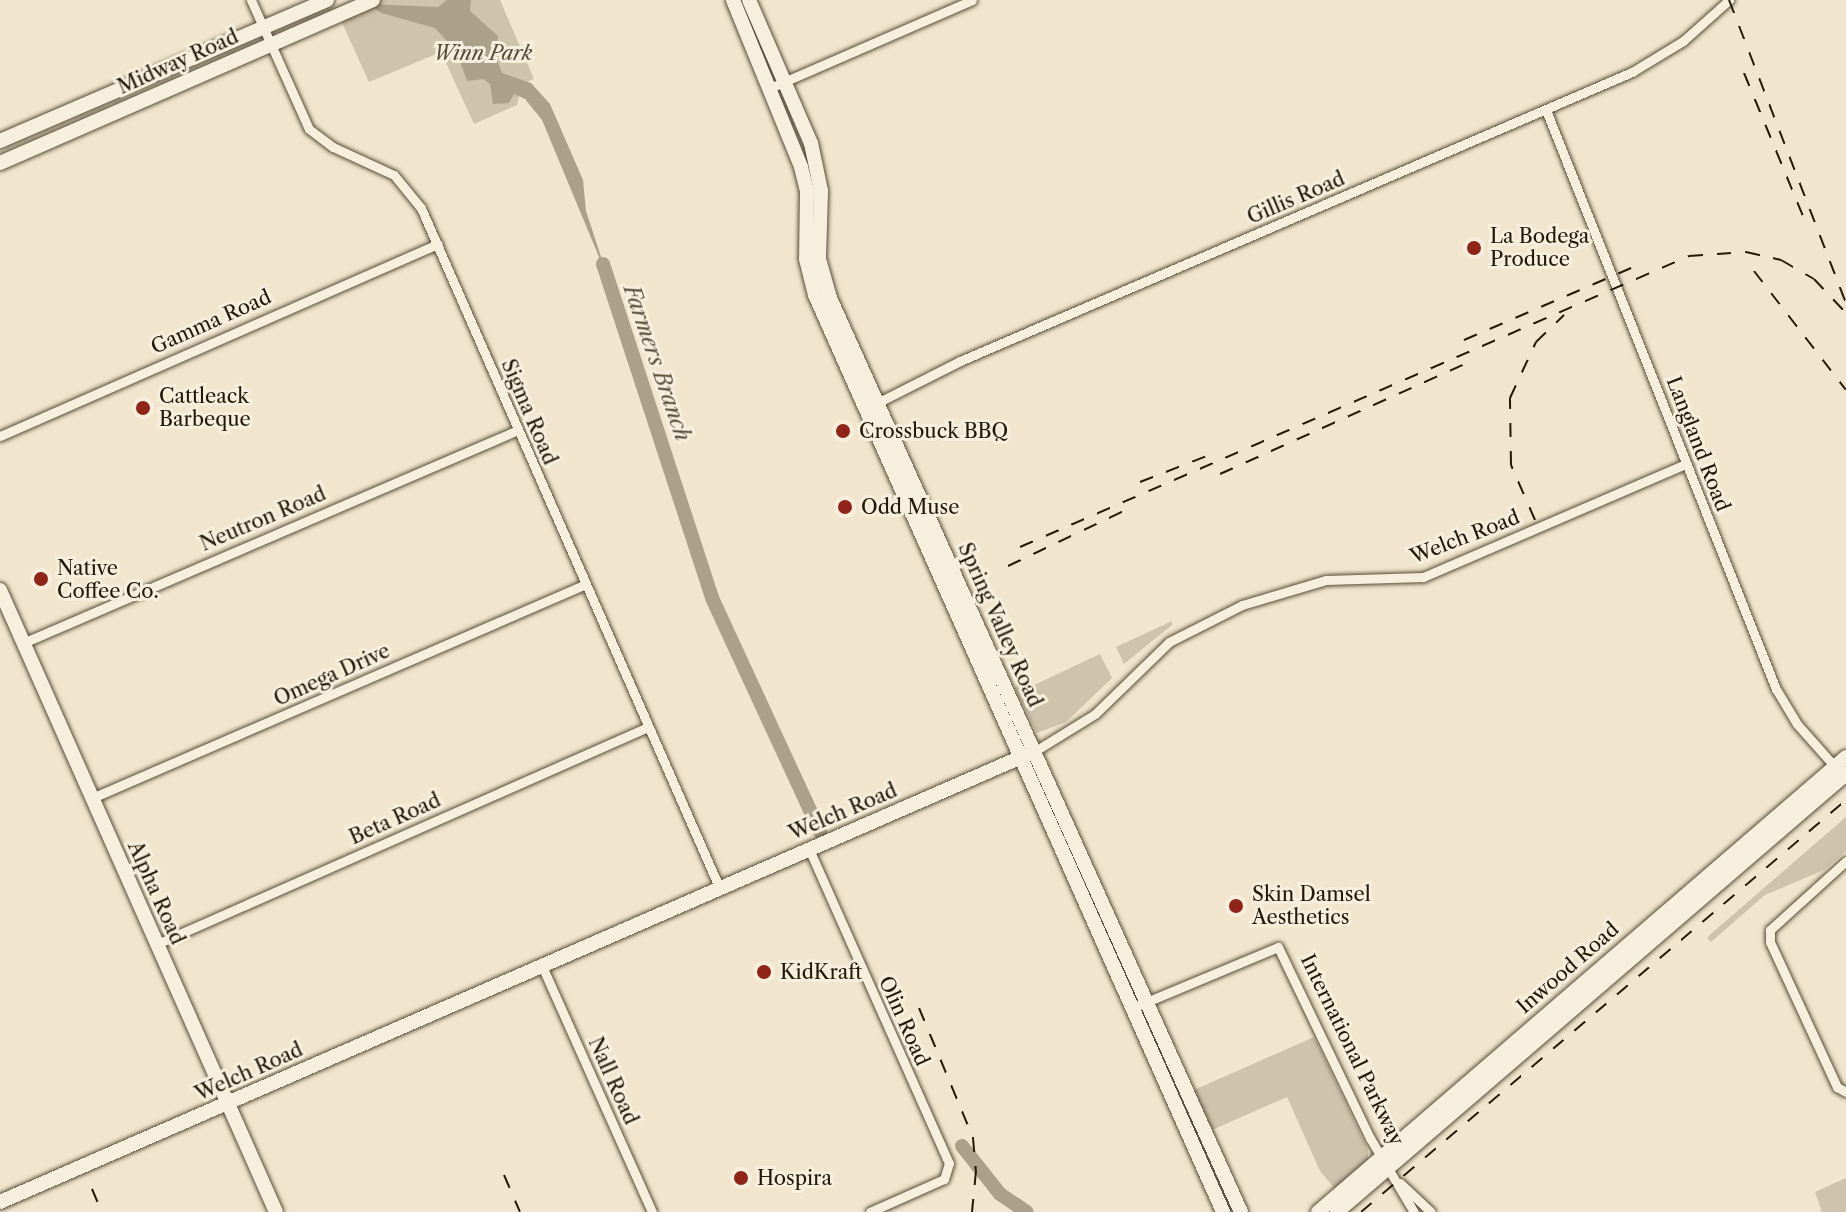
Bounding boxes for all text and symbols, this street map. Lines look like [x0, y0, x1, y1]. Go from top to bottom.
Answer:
street label: Midway Road [114, 25, 242, 99]
park label: Winn Park [434, 41, 532, 65]
street label: Gillis Road [1244, 167, 1348, 229]
place label: La Bodega Produce [1490, 224, 1590, 271]
marker: La Bodega Produce [1465, 239, 1483, 257]
water label: Farmers Branch [618, 281, 696, 445]
street label: Gamma Road [147, 285, 275, 359]
street label: Sigma Road [496, 355, 562, 469]
street label: Langland Road [1661, 373, 1735, 515]
place label: Cattleack Barbeque [159, 384, 251, 431]
marker: Cattleack Barbeque [134, 399, 152, 417]
place label: Crossbuck BBQ [859, 419, 1009, 443]
marker: Crossbuck BBQ [834, 422, 852, 440]
street label: Neutron Road [196, 482, 330, 556]
place label: Odd Muse [861, 495, 959, 519]
marker: Odd Muse [836, 498, 854, 516]
street label: Welch Road [1407, 505, 1523, 569]
street label: Spring Valley Road [953, 538, 1047, 712]
place label: Native Coffee Co. [57, 556, 159, 603]
marker: Native Coffee Co. [32, 570, 50, 588]
street label: Omega Drive [270, 639, 394, 711]
street label: Welch Road [785, 778, 901, 846]
street label: Beta Road [346, 788, 444, 850]
street label: Alpha Road [122, 837, 190, 949]
place label: Skin Damsel Aesthetics [1252, 882, 1371, 929]
marker: Skin Damsel Aesthetics [1227, 897, 1245, 915]
street label: Inwood Road [1512, 917, 1624, 1019]
street label: International Parkway [1295, 950, 1409, 1150]
place label: KidKraft [780, 960, 862, 984]
marker: KidKraft [755, 963, 773, 981]
street label: Olin Road [874, 972, 934, 1070]
street label: Nall Road [583, 1034, 643, 1128]
street label: Welch Road [192, 1038, 306, 1106]
place label: Hospira [757, 1166, 832, 1190]
marker: Hospira [732, 1169, 750, 1187]

